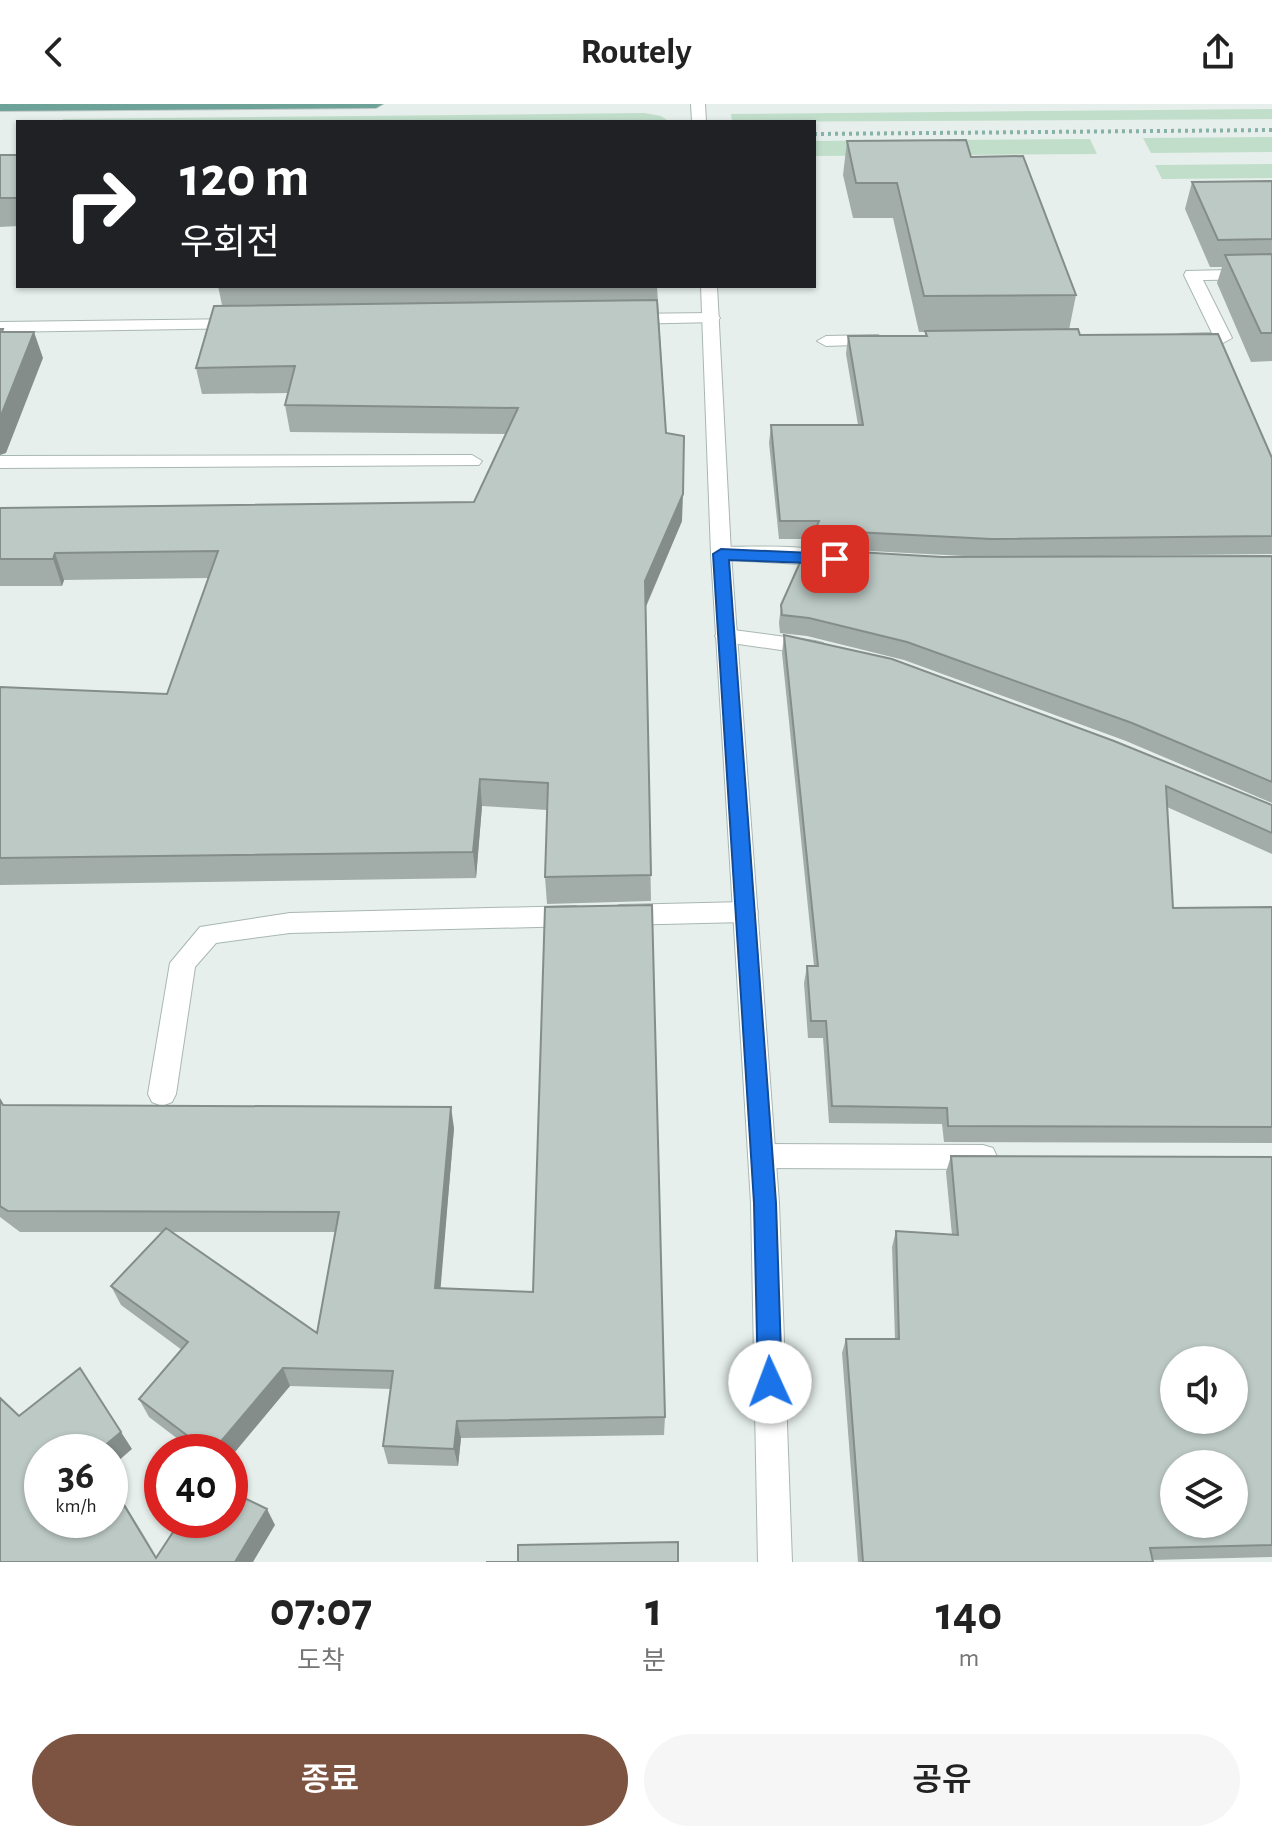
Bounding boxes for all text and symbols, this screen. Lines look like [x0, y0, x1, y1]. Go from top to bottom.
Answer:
icon: back [32, 30, 76, 74]
icon: share [1196, 30, 1240, 74]
text: Routely [581, 34, 691, 70]
text: 120 m [180, 150, 309, 206]
icon: right [48, 152, 152, 256]
text: 우회전 [180, 225, 279, 261]
pin [801, 525, 869, 593]
icon: arrive [813, 537, 857, 581]
position arrow [728, 1340, 812, 1424]
map controls [1160, 1346, 1248, 1538]
button: sound [1160, 1346, 1248, 1434]
speed limit sign: 40 [144, 1434, 248, 1538]
button: layers [1160, 1450, 1248, 1538]
text: 36 [58, 1456, 94, 1496]
text: km/h [55, 1496, 97, 1516]
text: 07:07 [270, 1587, 372, 1635]
text: 1 [645, 1587, 663, 1635]
text: 140 [936, 1591, 1002, 1639]
text: m [959, 1645, 979, 1671]
text: 도착 [297, 1648, 345, 1674]
text: 분 [642, 1648, 666, 1674]
button: 종료 [32, 1734, 628, 1826]
button: 공유 [644, 1734, 1240, 1826]

